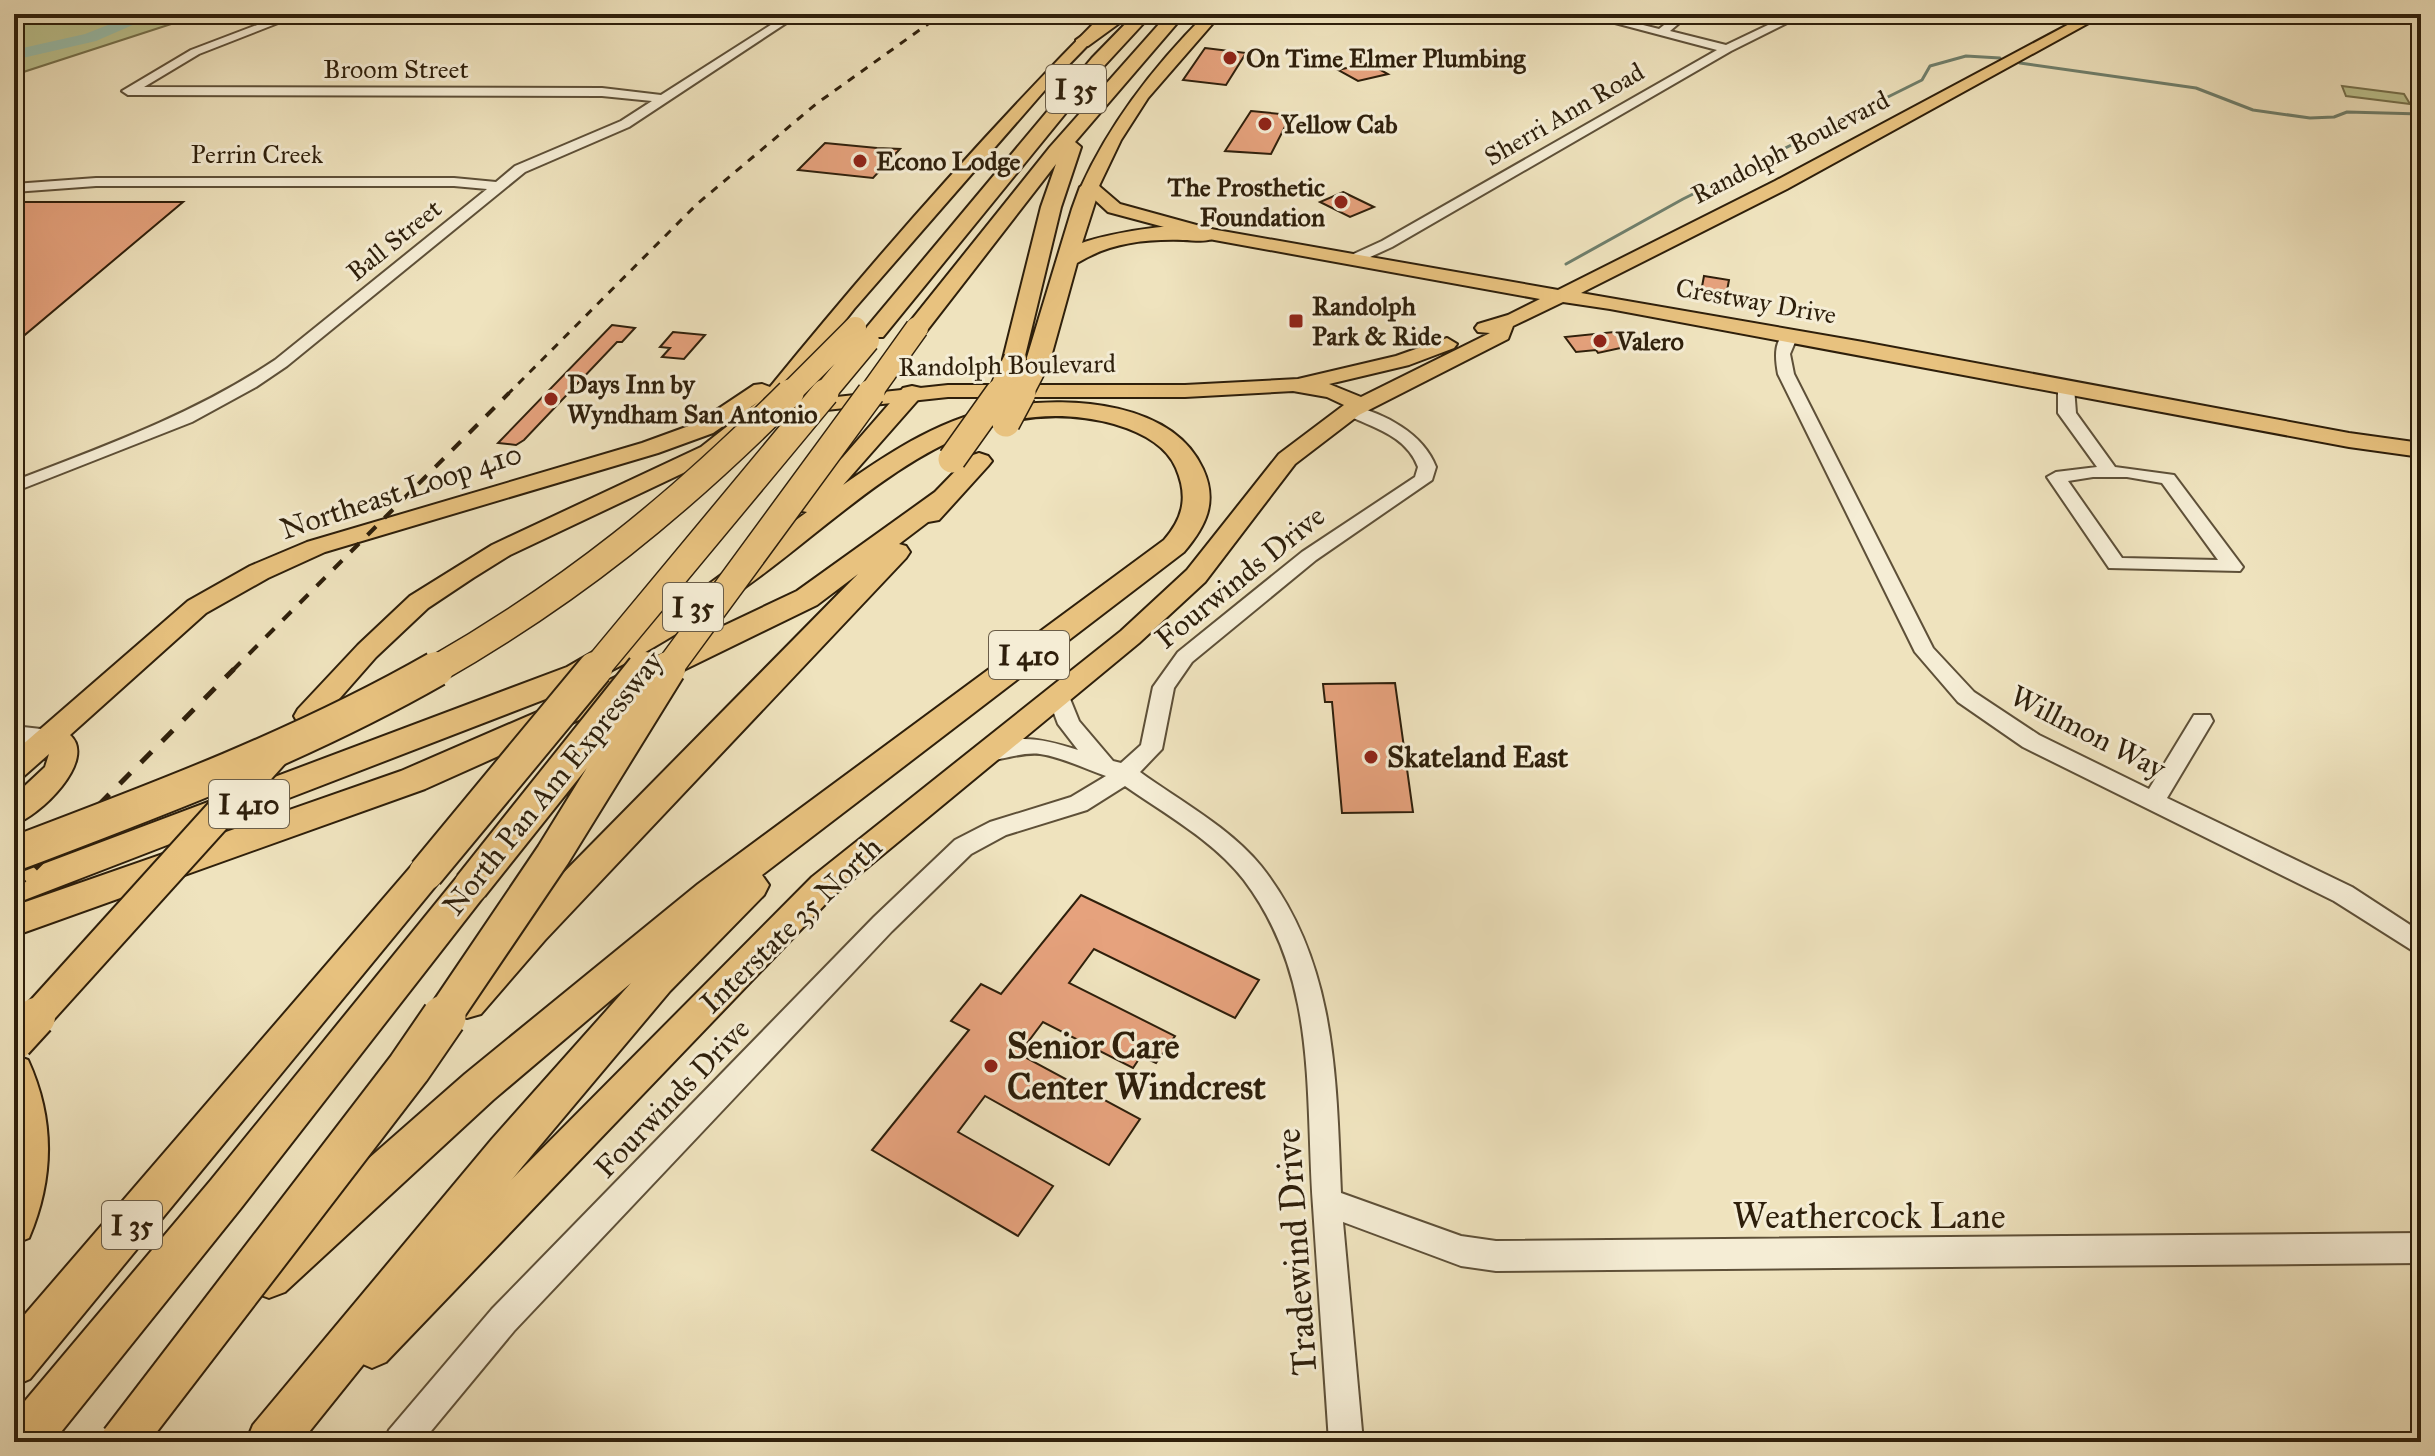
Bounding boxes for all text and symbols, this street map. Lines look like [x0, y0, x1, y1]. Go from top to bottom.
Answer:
place label: On Time Elmer Plumbing [1246, 42, 1526, 75]
marker: On Time Elmer Plumbing [1221, 49, 1239, 67]
street label: Broom Street [323, 53, 469, 85]
street label: Sherri Ann Road [1478, 55, 1650, 173]
road number: I 35 [1046, 65, 1106, 113]
street label: Randolph Boulevard [1686, 83, 1894, 211]
place label: Yellow Cab [1280, 108, 1398, 140]
marker: Yellow Cab [1256, 115, 1274, 133]
street label: Perrin Creek [191, 138, 324, 170]
place label: Econo Lodge [876, 145, 1021, 178]
marker: Econo Lodge [851, 152, 869, 170]
place label: The Prosthetic Foundation [1167, 171, 1325, 233]
street label: Ball Street [340, 192, 448, 288]
marker: The Prosthetic Foundation [1332, 193, 1350, 211]
street label: Crestway Drive [1673, 271, 1839, 331]
place label: Randolph Park & Ride [1312, 290, 1442, 352]
marker: Randolph Park & Ride [1287, 312, 1305, 330]
place label: Valero [1615, 325, 1684, 357]
marker: Valero [1591, 332, 1609, 350]
street label: Randolph Boulevard [898, 347, 1116, 383]
place label: Days Inn by Wyndham San Antonio [567, 368, 817, 430]
marker: Days Inn by Wyndham San Antonio [542, 390, 560, 408]
street label: Northeast Loop 410 [276, 435, 526, 547]
street label: Fourwinds Drive [1148, 498, 1332, 656]
road number: I 35 [663, 583, 723, 631]
road number: I 410 [989, 631, 1069, 679]
street label: North Pan Am Expressway [435, 643, 671, 923]
street label: Willmon Way [2004, 677, 2173, 787]
place label: Skateland East [1387, 739, 1569, 775]
marker: Skateland East [1362, 748, 1380, 766]
road number: I 410 [209, 780, 289, 828]
street label: Interstate 35 North [693, 829, 889, 1021]
street label: Fourwinds Drive [587, 1011, 757, 1185]
place label: Senior Care Center Windcrest [1007, 1024, 1266, 1109]
marker: Senior Care Center Windcrest [982, 1057, 1000, 1075]
street label: Tradewind Drive [1265, 1127, 1327, 1377]
street label: Weathercock Lane [1732, 1194, 2006, 1238]
road number: I 35 [102, 1201, 162, 1249]

